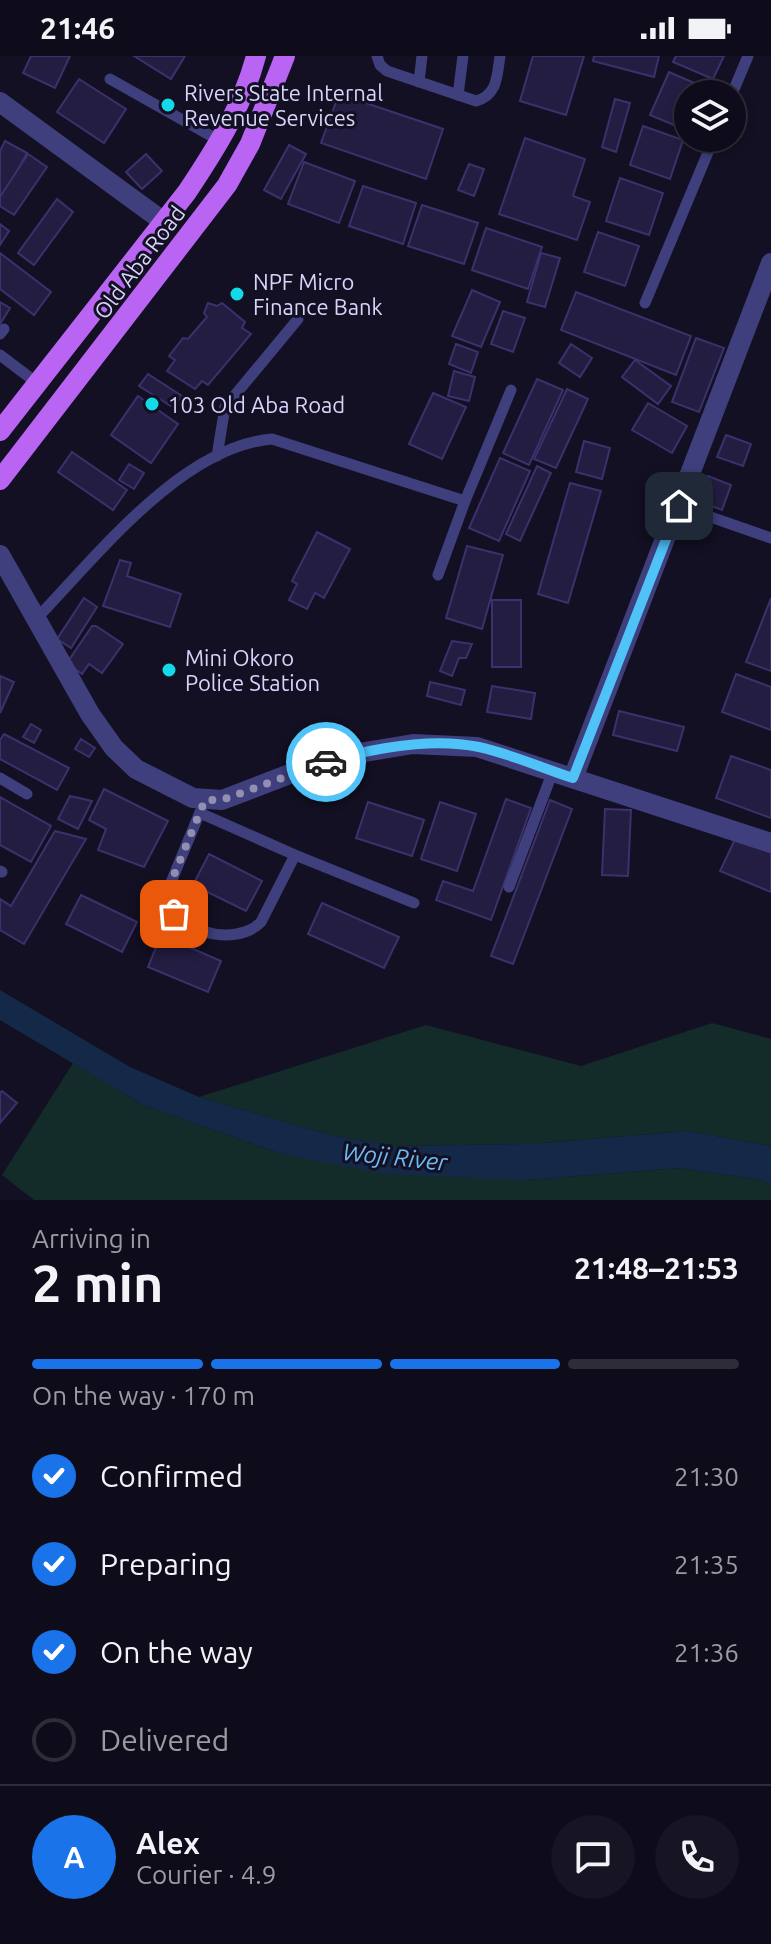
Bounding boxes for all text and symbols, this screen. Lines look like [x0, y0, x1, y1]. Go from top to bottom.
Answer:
text: 21:46 [40, 11, 115, 45]
place label: Rivers State Internal Revenue Services [184, 80, 383, 130]
map controls [674, 80, 746, 152]
button: layers [674, 80, 746, 152]
marker: Rivers State Internal Revenue Services [159, 96, 177, 114]
street label: Old Aba Road [88, 201, 190, 323]
place label: NPF Micro Finance Bank [253, 269, 383, 319]
marker: NPF Micro Finance Bank [228, 285, 246, 303]
place label: 103 Old Aba Road [168, 392, 345, 417]
marker: 103 Old Aba Road [143, 395, 161, 413]
pin [645, 472, 713, 540]
icon: home [657, 484, 701, 528]
place label: Mini Okoro Police Station [185, 645, 320, 695]
marker: Mini Okoro Police Station [160, 661, 178, 679]
courier [286, 722, 366, 802]
icon: car [304, 740, 348, 784]
pin [140, 880, 208, 948]
icon: bag [152, 892, 196, 936]
water label: Woji River [341, 1138, 449, 1176]
text: Arriving in [32, 1224, 151, 1253]
text: 21:48–21:53 [574, 1251, 739, 1285]
text: 2 min [32, 1254, 163, 1312]
text: On the way · 170 m [32, 1381, 255, 1410]
icon: check [32, 1454, 76, 1498]
text: Confirmed [100, 1459, 243, 1493]
text: 21:30 [674, 1462, 739, 1491]
icon: check [32, 1542, 76, 1586]
text: Preparing [100, 1547, 232, 1581]
text: 21:35 [674, 1550, 739, 1579]
icon: check [32, 1630, 76, 1674]
text: On the way [100, 1635, 253, 1669]
text: 21:36 [674, 1638, 739, 1667]
text: Delivered [100, 1723, 229, 1757]
button: chat [551, 1815, 635, 1899]
button: phone [655, 1815, 739, 1899]
text: Alex [136, 1826, 200, 1860]
text: A [63, 1840, 85, 1874]
text: Courier · 4.9 [136, 1860, 276, 1889]

